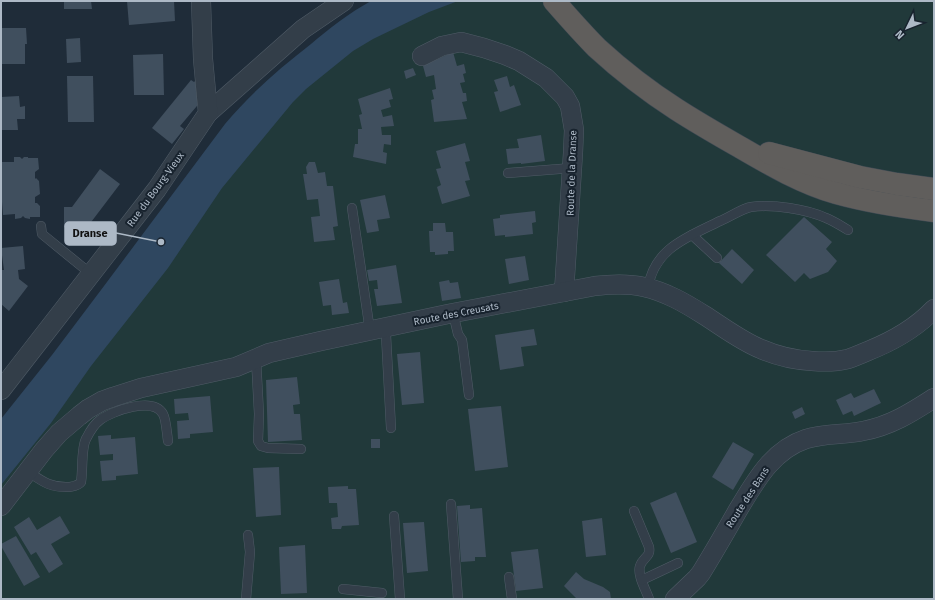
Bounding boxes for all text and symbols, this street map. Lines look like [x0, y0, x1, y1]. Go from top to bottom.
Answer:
north arrow [887, 8, 927, 48]
text: N [893, 27, 907, 42]
street label: Route de la Dranse [565, 130, 579, 216]
street label: Rue du Bourg-Vieux [125, 150, 187, 229]
callout: Dranse [65, 222, 116, 245]
text: Dranse [73, 227, 107, 240]
street label: Route des Creusats [413, 300, 500, 328]
street label: Route des Bans [724, 465, 772, 530]

